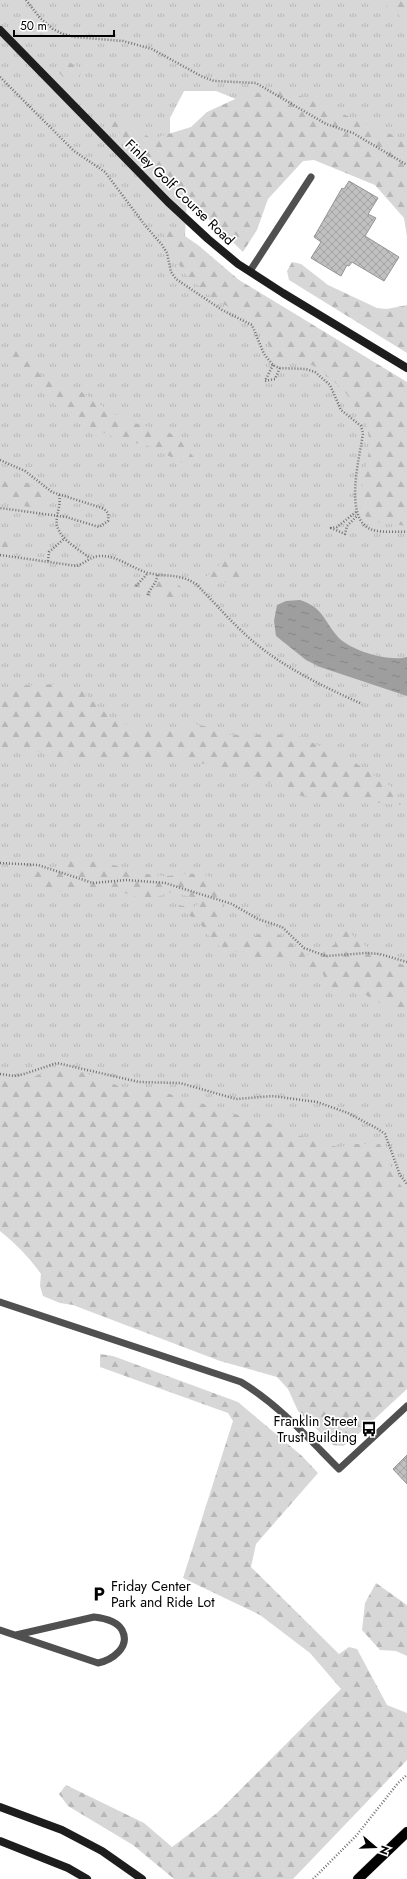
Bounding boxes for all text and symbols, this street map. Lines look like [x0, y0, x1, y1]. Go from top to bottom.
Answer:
scale bar [14, 12, 114, 38]
text: 50 m [20, 17, 47, 35]
street label: Finley Golf Course Road [121, 134, 239, 250]
place label: Franklin Street Trust Building [273, 1411, 358, 1447]
bus stop icon: Franklin Street Trust Building [360, 1420, 378, 1438]
place label: Friday Center Park and Ride Lot [111, 1576, 215, 1612]
parking icon: Friday Center Park and Ride Lot [90, 1585, 108, 1603]
north arrow [355, 1827, 395, 1867]
text: N [375, 1844, 393, 1857]

